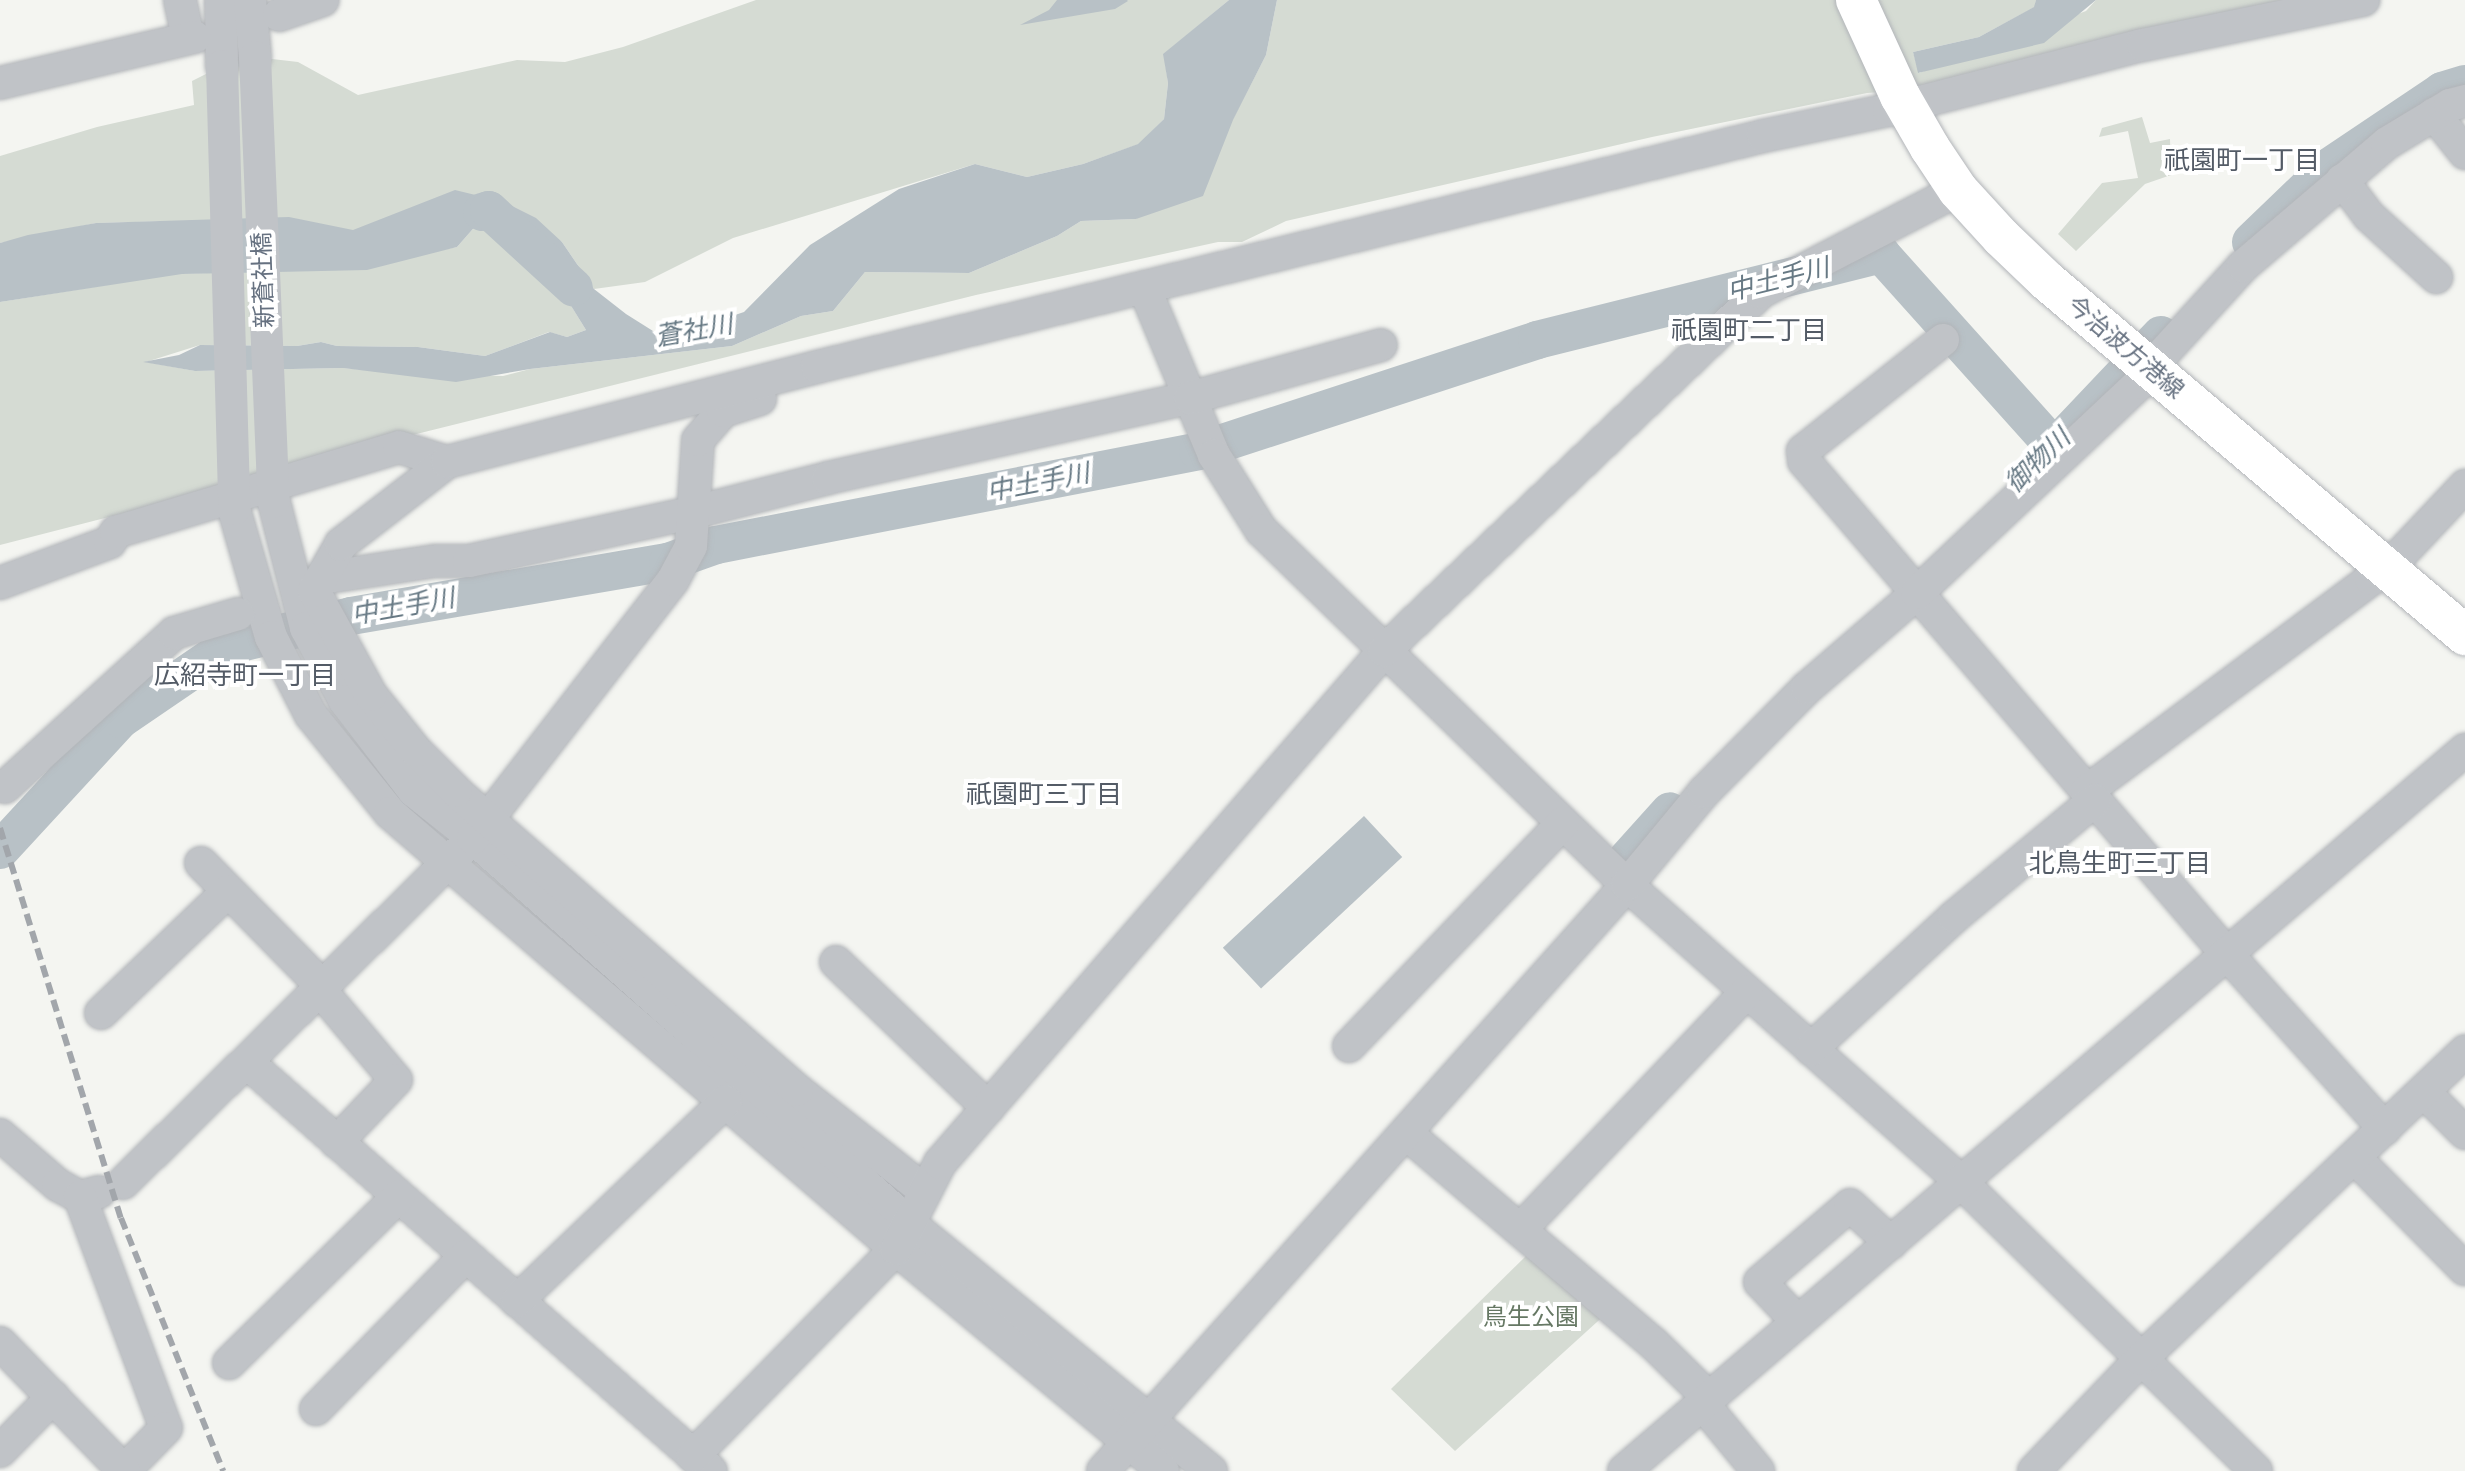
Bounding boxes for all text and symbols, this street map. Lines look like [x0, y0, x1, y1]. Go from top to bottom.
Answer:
district label: 祇園町一丁目 [2164, 145, 2320, 177]
street label: 新蒼社橋 [248, 232, 280, 328]
water label: 中土手川 [1724, 252, 1832, 308]
street label: 今治波方港線 [2061, 291, 2189, 405]
water label: 蒼社川 [653, 309, 735, 353]
district label: 祇園町二丁目 [1671, 315, 1827, 347]
water label: 御物川 [1999, 423, 2077, 499]
water label: 中土手川 [984, 458, 1092, 508]
water label: 中土手川 [349, 583, 457, 631]
district label: 広紹寺町一丁目 [154, 660, 336, 692]
district label: 祇園町三丁目 [966, 779, 1122, 811]
district label: 北鳥生町三丁目 [2029, 848, 2211, 880]
park label: 鳥生公園 [1483, 1304, 1579, 1332]

